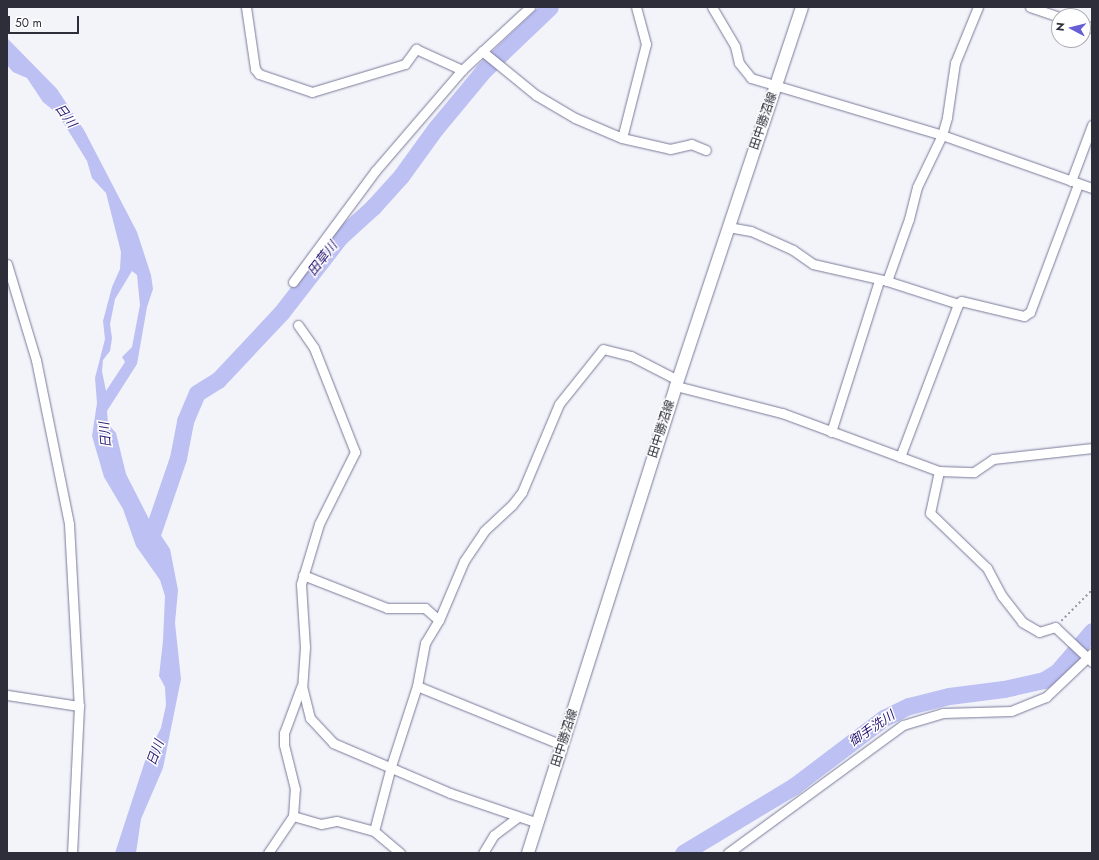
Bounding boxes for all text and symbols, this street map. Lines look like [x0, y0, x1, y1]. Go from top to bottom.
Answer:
scale bar [10, 8, 81, 34]
north arrow [1051, 8, 1091, 48]
text: 50 m [15, 14, 42, 32]
text: N [1052, 21, 1069, 32]
street label: 田中勝沼線 [747, 90, 781, 152]
water label: 日川 [51, 101, 79, 131]
water label: 田草川 [305, 239, 341, 279]
street label: 田中勝沼線 [646, 398, 678, 460]
water label: 日川 [97, 421, 115, 449]
street label: 田中勝沼線 [549, 707, 581, 769]
water label: 御手洗川 [846, 708, 898, 750]
water label: 日川 [144, 738, 168, 768]

